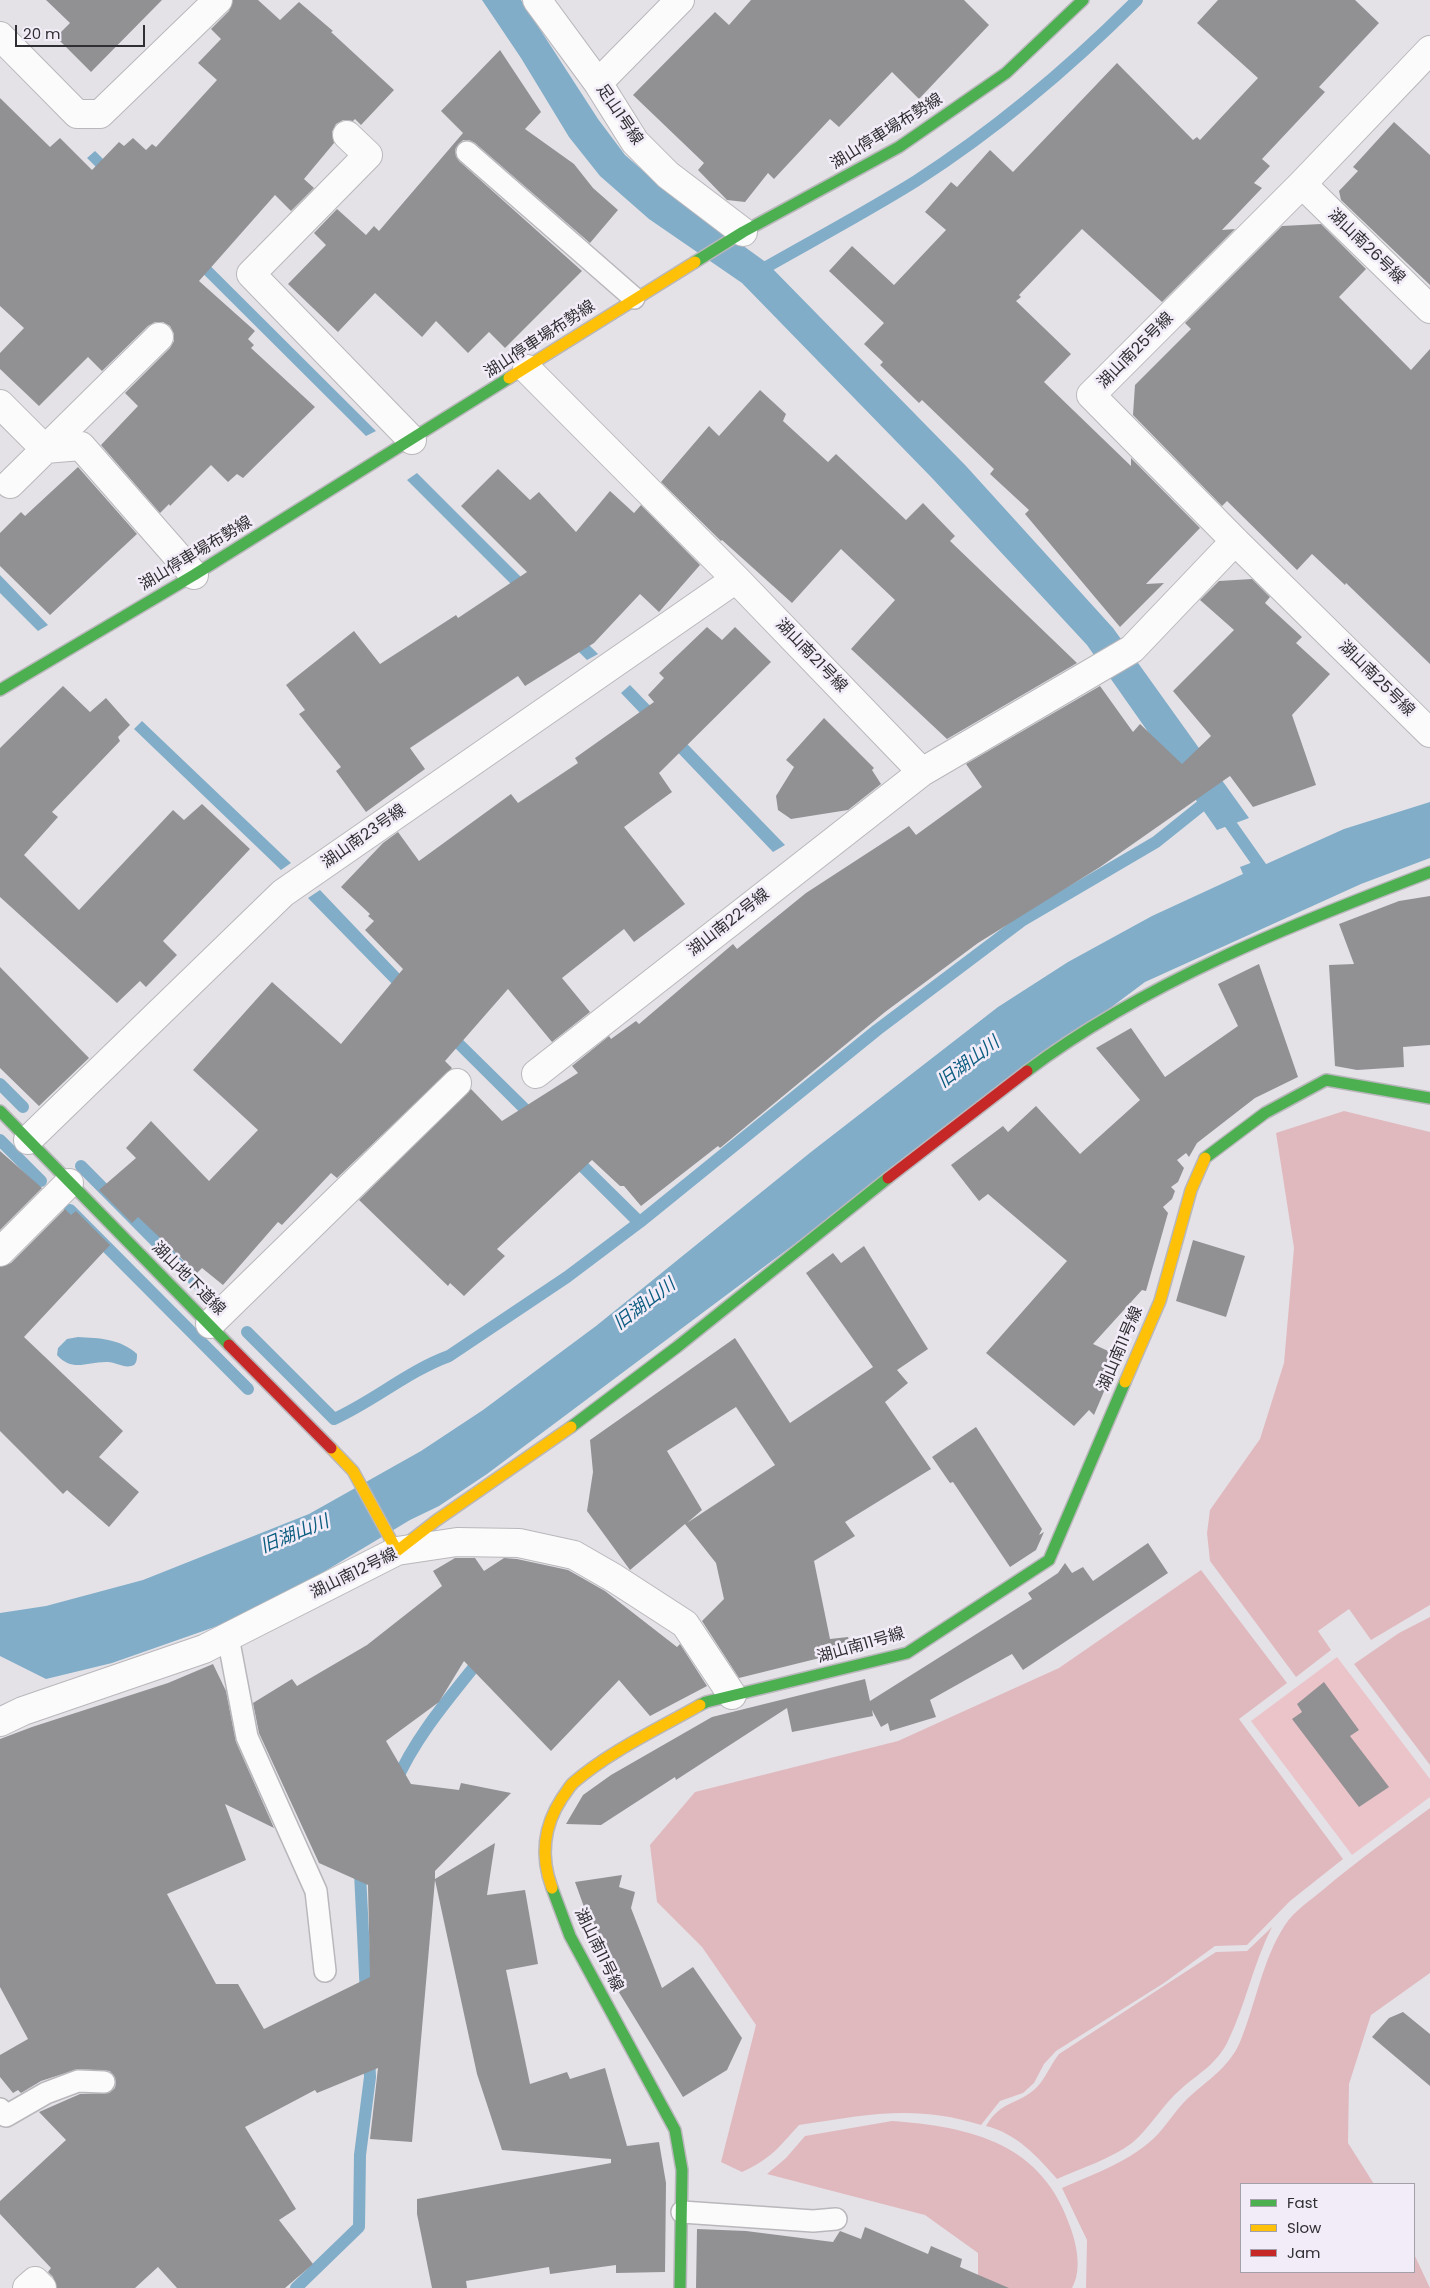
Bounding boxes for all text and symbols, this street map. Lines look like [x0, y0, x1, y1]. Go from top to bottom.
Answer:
scale bar [18, 15, 148, 47]
text: 20 m [23, 23, 61, 44]
street label: 足山1号線 [592, 81, 646, 149]
street label: 湖山停車場布勢線 [828, 90, 946, 174]
street label: 湖山南26号線 [1324, 206, 1408, 288]
street label: 湖山停車場布勢線 [481, 297, 599, 383]
street label: 湖山南25号線 [1094, 309, 1178, 393]
street label: 湖山停車場布勢線 [136, 513, 256, 595]
street label: 湖山南21号線 [771, 615, 851, 697]
street label: 湖山南25号線 [1334, 637, 1418, 721]
street label: 湖山南23号線 [318, 801, 410, 873]
street label: 湖山南22号線 [684, 885, 774, 961]
water label: 旧湖山川 [934, 1033, 1004, 1093]
street label: 湖山地下道線 [147, 1238, 229, 1320]
water label: 旧湖山川 [610, 1275, 680, 1335]
street label: 湖山南11号線 [1095, 1304, 1147, 1394]
water label: 旧湖山川 [258, 1512, 332, 1558]
street label: 湖山南12号線 [307, 1545, 401, 1603]
street label: 湖山南11号線 [815, 1624, 907, 1668]
street label: 湖山南11号線 [570, 1905, 626, 1995]
legend [1240, 2183, 1415, 2273]
text: Fast [1287, 2192, 1318, 2213]
text: Slow [1287, 2217, 1321, 2238]
text: Jam [1287, 2242, 1321, 2263]

